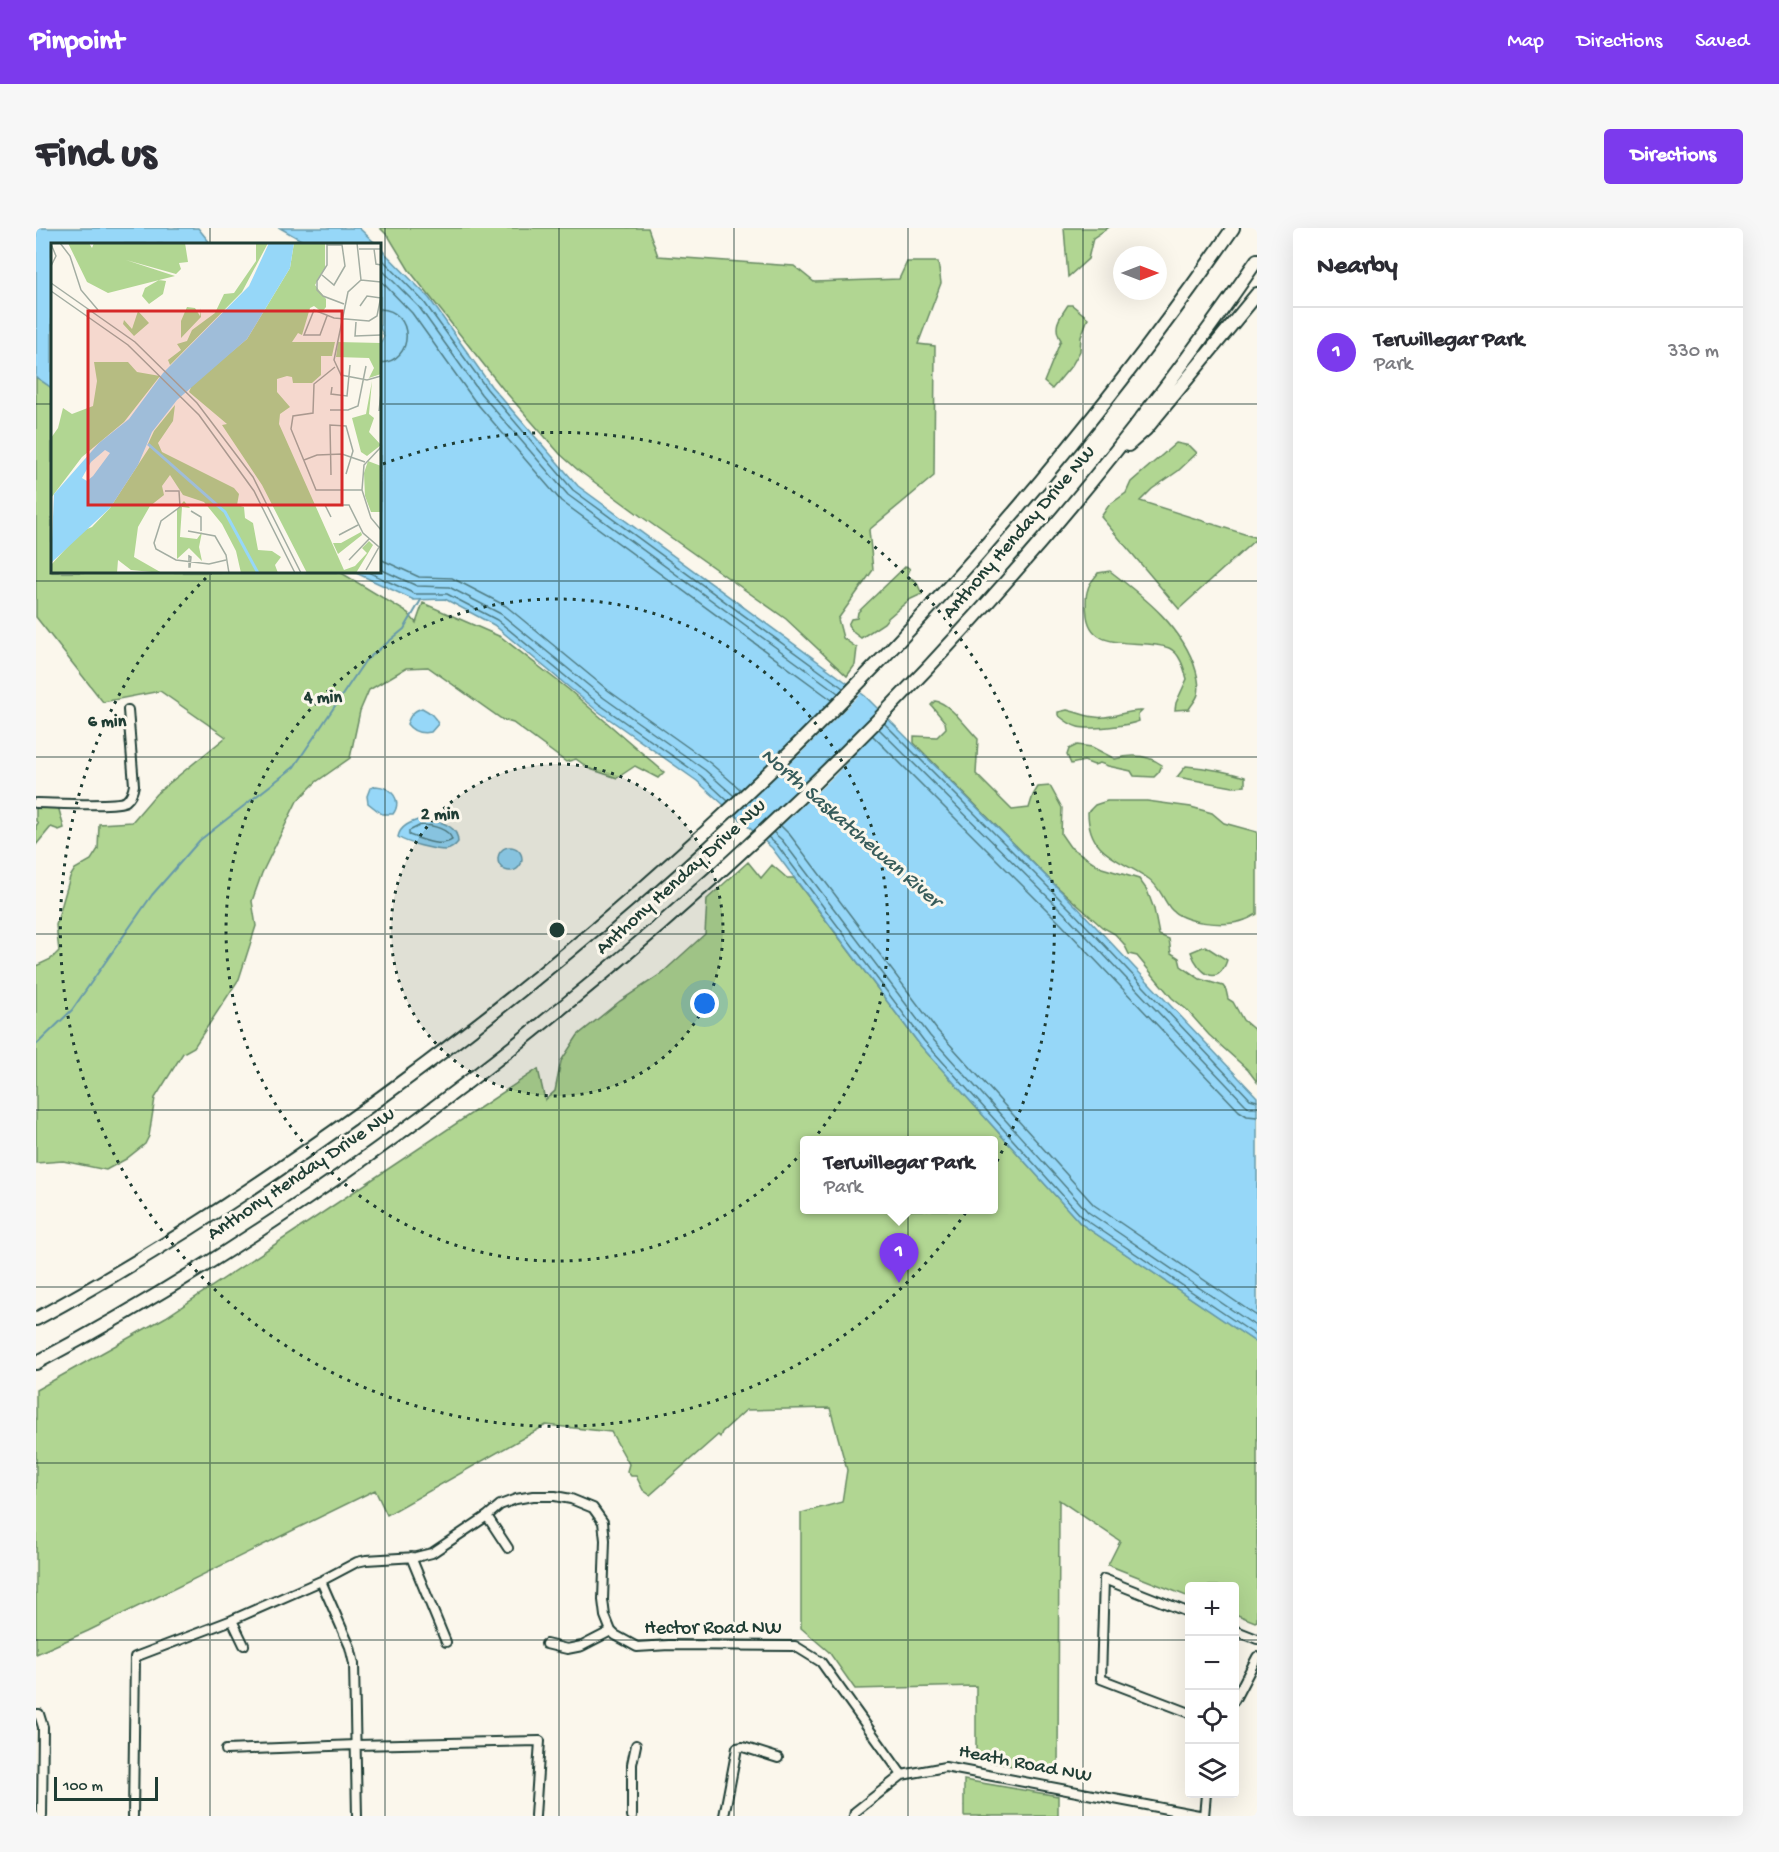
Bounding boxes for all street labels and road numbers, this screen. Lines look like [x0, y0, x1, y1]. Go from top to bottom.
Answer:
street label: Anthony Henday Drive NW [939, 442, 1101, 624]
street label: Anthony Henday Drive NW [592, 795, 772, 961]
street label: Anthony Henday Drive NW [204, 1103, 400, 1247]
street label: Hector Road NW [644, 1618, 782, 1641]
street label: Heath Road NW [957, 1741, 1093, 1789]

